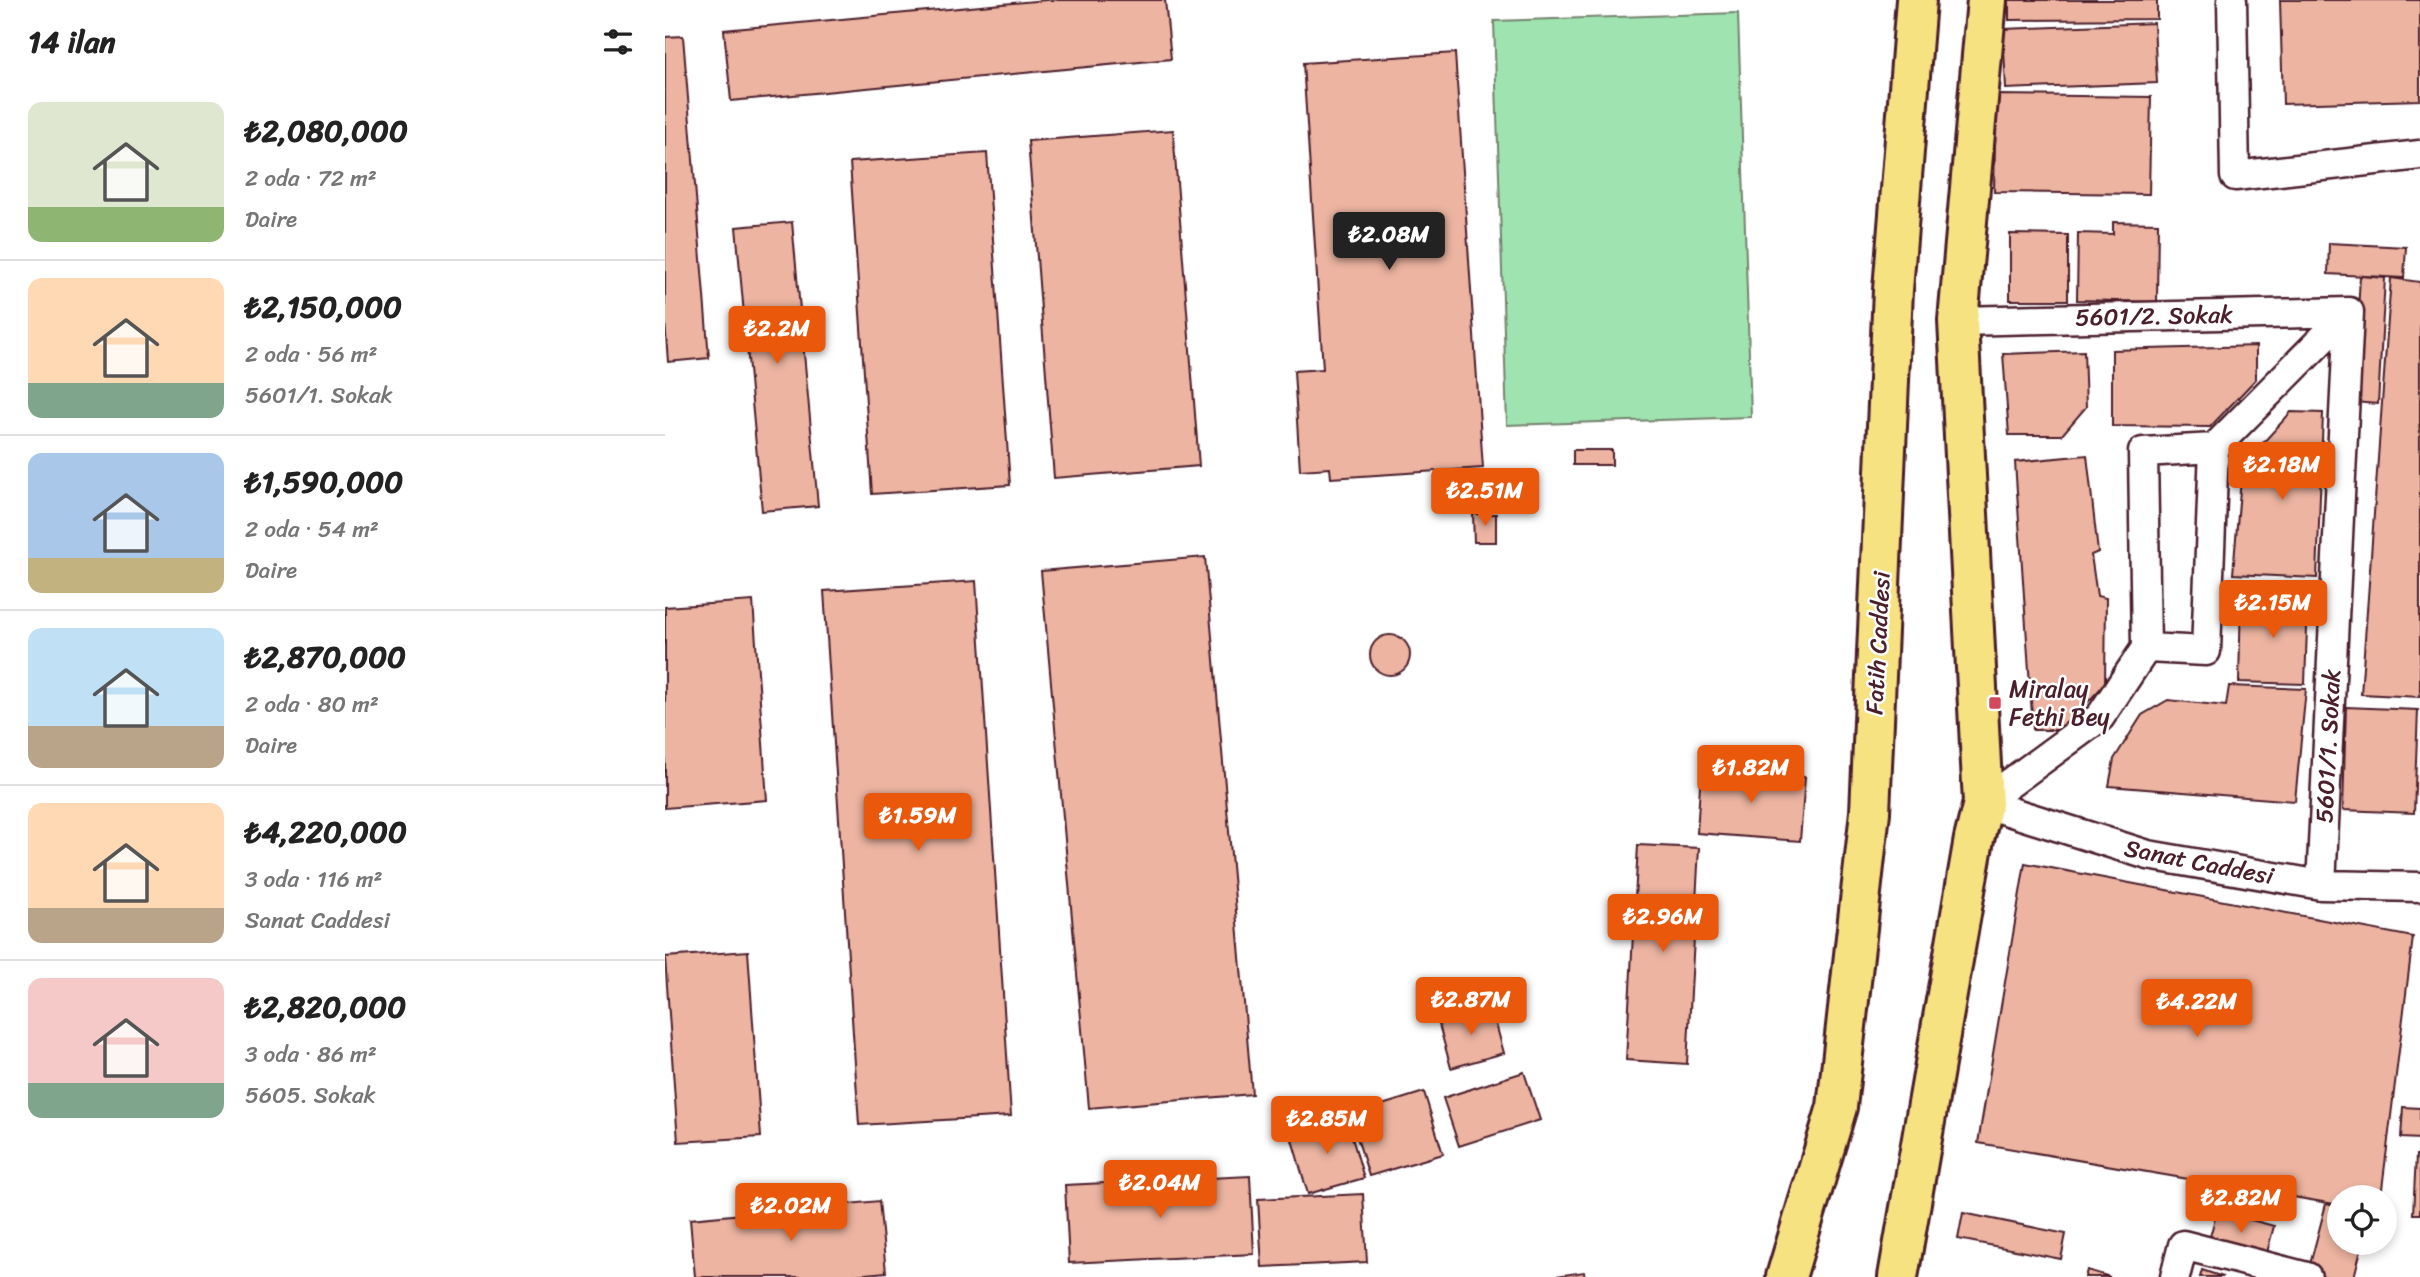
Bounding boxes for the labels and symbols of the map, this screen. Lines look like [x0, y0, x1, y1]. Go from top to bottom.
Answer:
pin: ₺2.08M [1332, 212, 1446, 272]
street label: 5601/2. Sokak [2075, 294, 2234, 338]
pin: ₺2.2M [728, 306, 826, 366]
pin: ₺2.18M [2225, 442, 2339, 502]
pin: ₺2.51M [1428, 468, 1542, 528]
street label: Fatih Caddesi [1853, 569, 1903, 716]
pin: ₺2.15M [2216, 580, 2330, 640]
place label: Miralay Fethi Bey [2009, 668, 2110, 738]
street label: 5601/1. Sokak [2303, 668, 2353, 824]
marker: Miralay Fethi Bey [1987, 695, 2003, 711]
pin: ₺1.82M [1694, 746, 1808, 805]
pin: ₺1.59M [861, 794, 975, 853]
street label: Sanat Caddesi [2121, 827, 2279, 897]
pin: ₺2.96M [1606, 894, 1720, 954]
pin: ₺2.87M [1414, 978, 1528, 1037]
pin: ₺4.22M [2140, 979, 2254, 1039]
pin: ₺2.85M [1270, 1096, 1384, 1156]
pin: ₺2.04M [1103, 1160, 1217, 1220]
pin: ₺2.82M [2184, 1176, 2298, 1235]
pin: ₺2.02M [734, 1184, 848, 1243]

